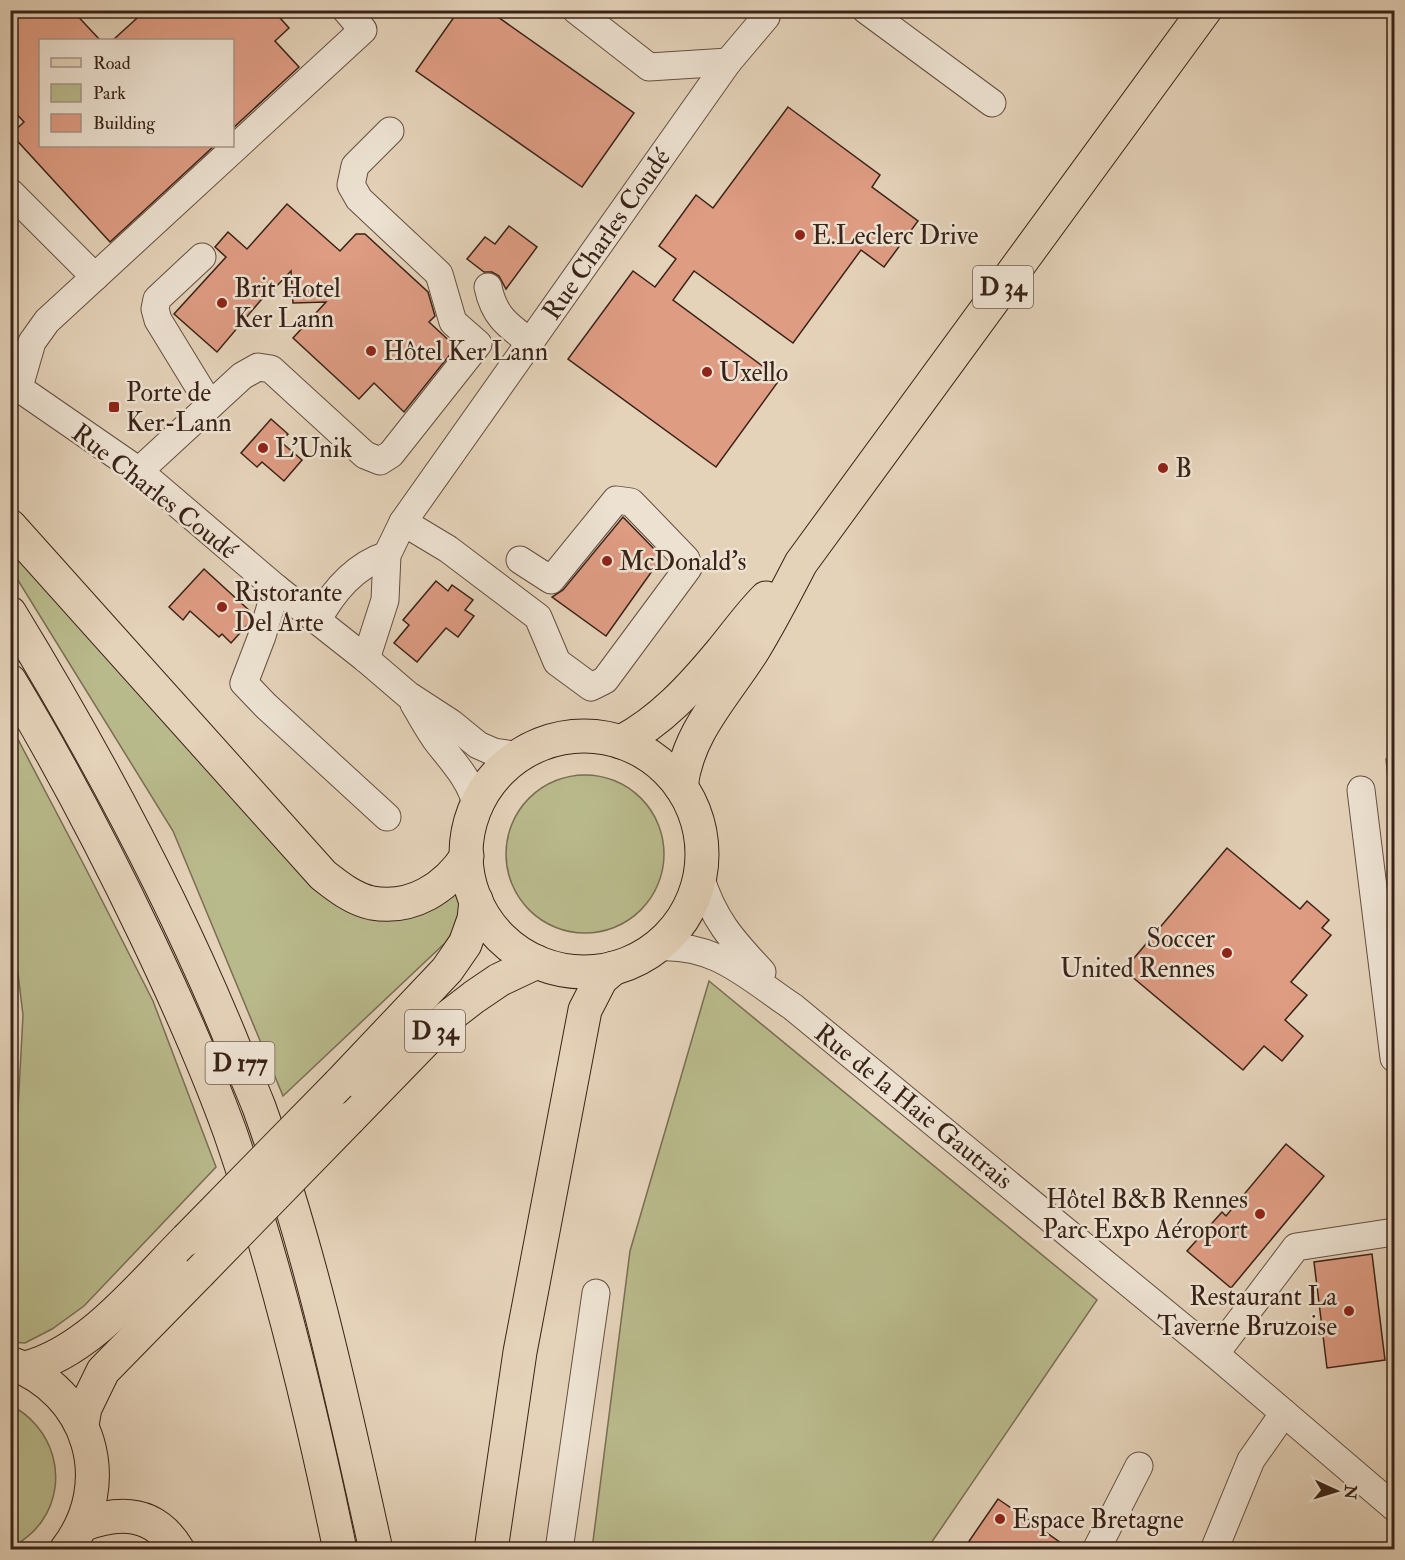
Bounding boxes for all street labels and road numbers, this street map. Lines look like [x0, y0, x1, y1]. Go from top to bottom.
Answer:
street label: Rue Charles Coudé [536, 143, 678, 326]
road number: D 34 [973, 266, 1033, 308]
street label: Rue Charles Coudé [65, 417, 244, 567]
road number: D 34 [405, 1010, 465, 1052]
street label: Rue de la Haie Gautrais [808, 1017, 1019, 1197]
road number: D 177 [206, 1042, 274, 1084]

